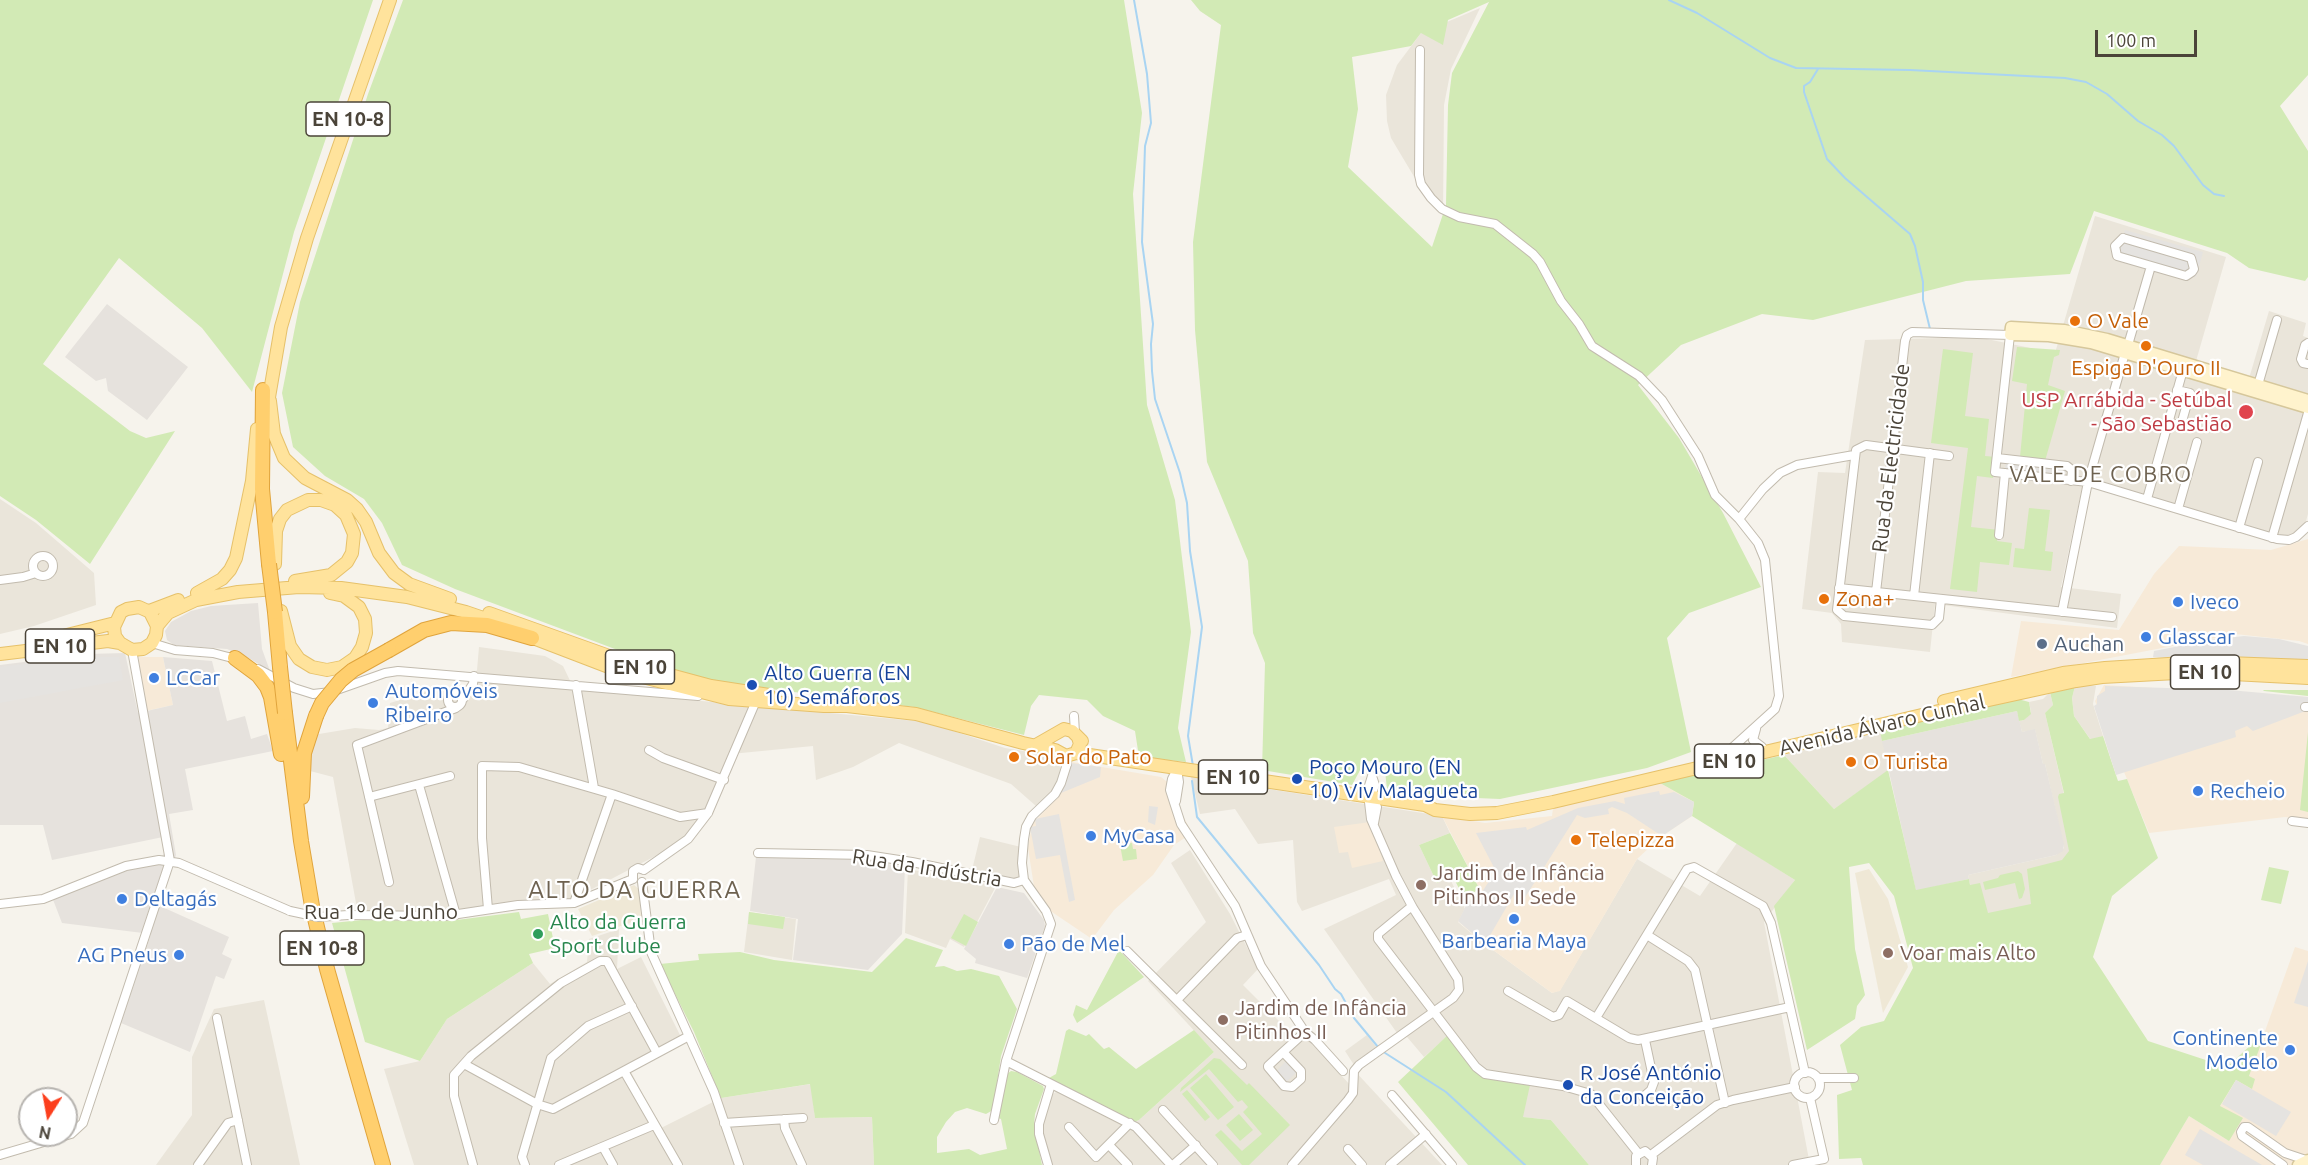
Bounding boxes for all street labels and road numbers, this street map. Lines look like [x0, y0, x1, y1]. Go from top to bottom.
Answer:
road number: EN 10-8 [306, 102, 390, 136]
street label: Rua da Electricidade [1867, 362, 1915, 554]
road number: EN 10 [26, 629, 94, 663]
road number: EN 10 [606, 650, 674, 684]
road number: EN 10 [2170, 655, 2240, 689]
street label: Avenida Álvaro Cunhal [1777, 689, 1987, 761]
road number: EN 10 [1694, 744, 1764, 778]
road number: EN 10 [1198, 760, 1268, 794]
street label: Rua da Indústria [850, 844, 1004, 892]
street label: Rua 1º de Junho [304, 899, 458, 925]
road number: EN 10-8 [280, 931, 364, 965]

